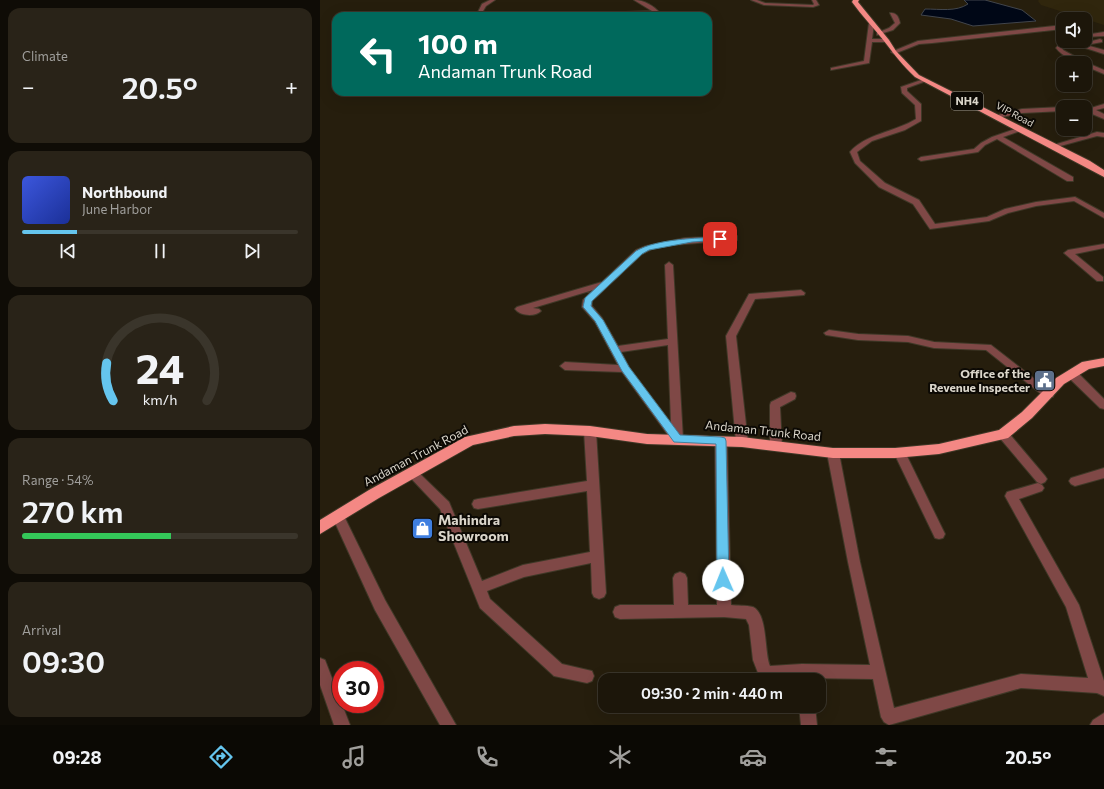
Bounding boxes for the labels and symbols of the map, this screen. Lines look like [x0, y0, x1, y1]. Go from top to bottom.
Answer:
road number: NH4 [951, 92, 983, 110]
street label: VIP Road [994, 99, 1036, 129]
pin [703, 222, 737, 256]
place label: Office of the Revenue Inspecter [929, 366, 1030, 394]
public building icon: Office of the Revenue Inspecter [1032, 368, 1058, 394]
street label: Andaman Trunk Road [705, 417, 822, 443]
street label: Andaman Trunk Road [361, 422, 470, 489]
place label: Mahindra Showroom [438, 511, 509, 544]
shop icon: Mahindra Showroom [409, 515, 435, 541]
position arrow [702, 559, 744, 601]
speed limit sign: 30 [332, 661, 384, 713]

